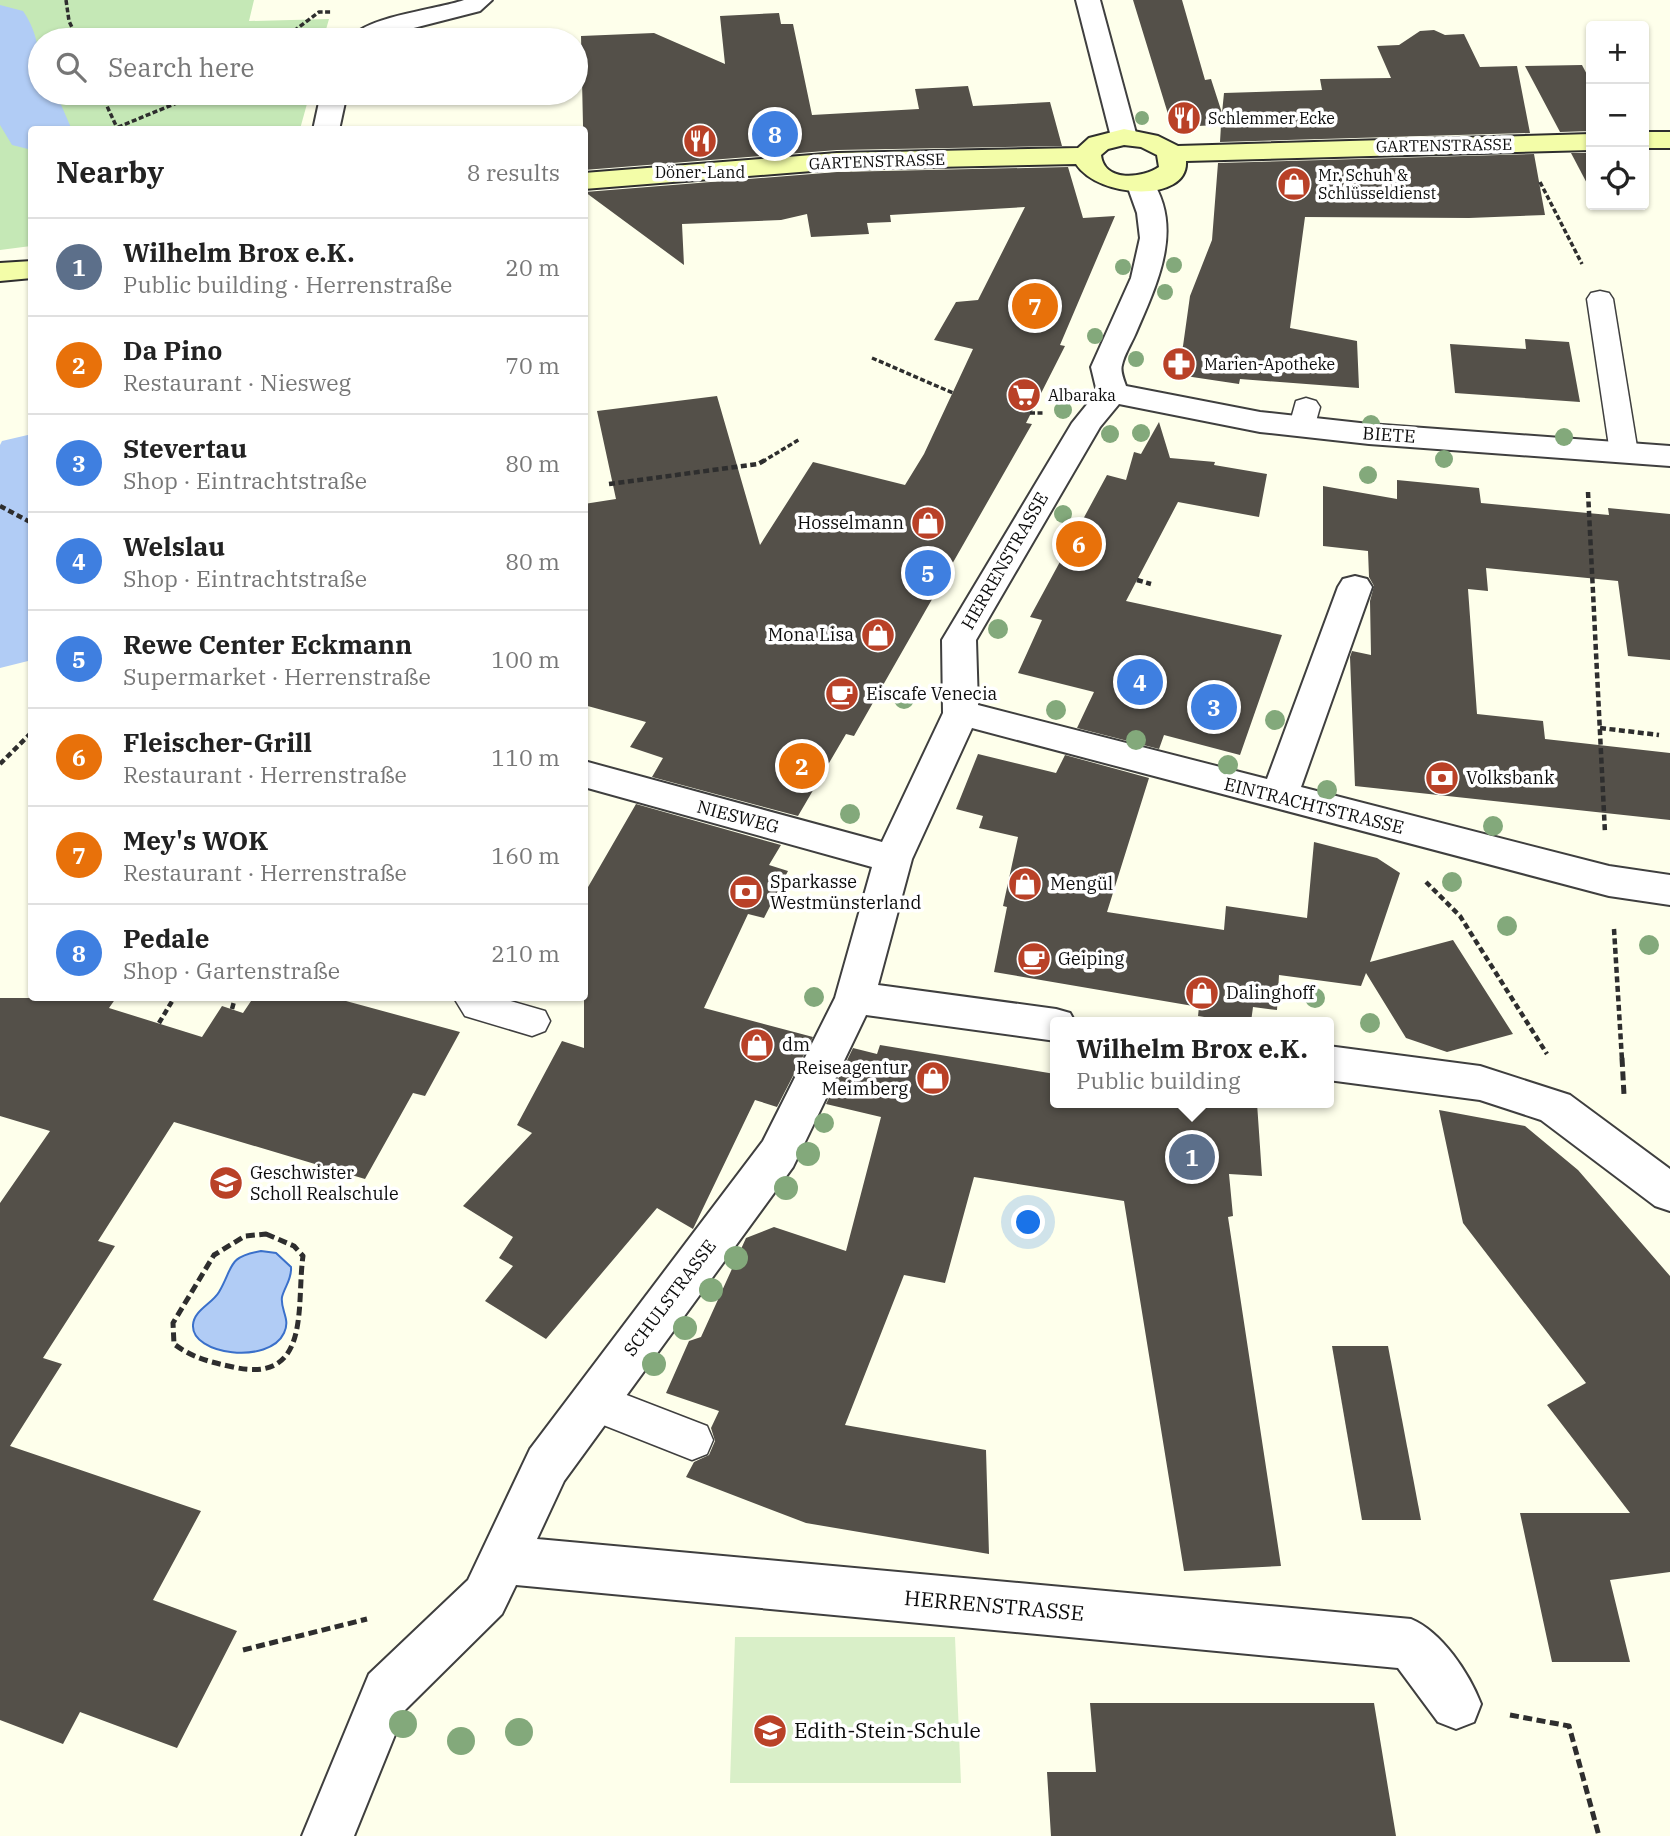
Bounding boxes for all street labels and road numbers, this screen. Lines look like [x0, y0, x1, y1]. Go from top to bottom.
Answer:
street label: GARTENSTRASSE [1376, 134, 1512, 156]
street label: GARTENSTRASSE [809, 149, 945, 173]
street label: BIETE [1362, 421, 1416, 448]
street label: HERRENSTRASSE [956, 488, 1053, 634]
street label: EINTRACHTSTRASSE [1222, 772, 1406, 839]
street label: NIESWEG [695, 795, 782, 839]
street label: SCHULSTRASSE [618, 1235, 721, 1360]
street label: HERRENSTRASSE [903, 1583, 1085, 1627]

